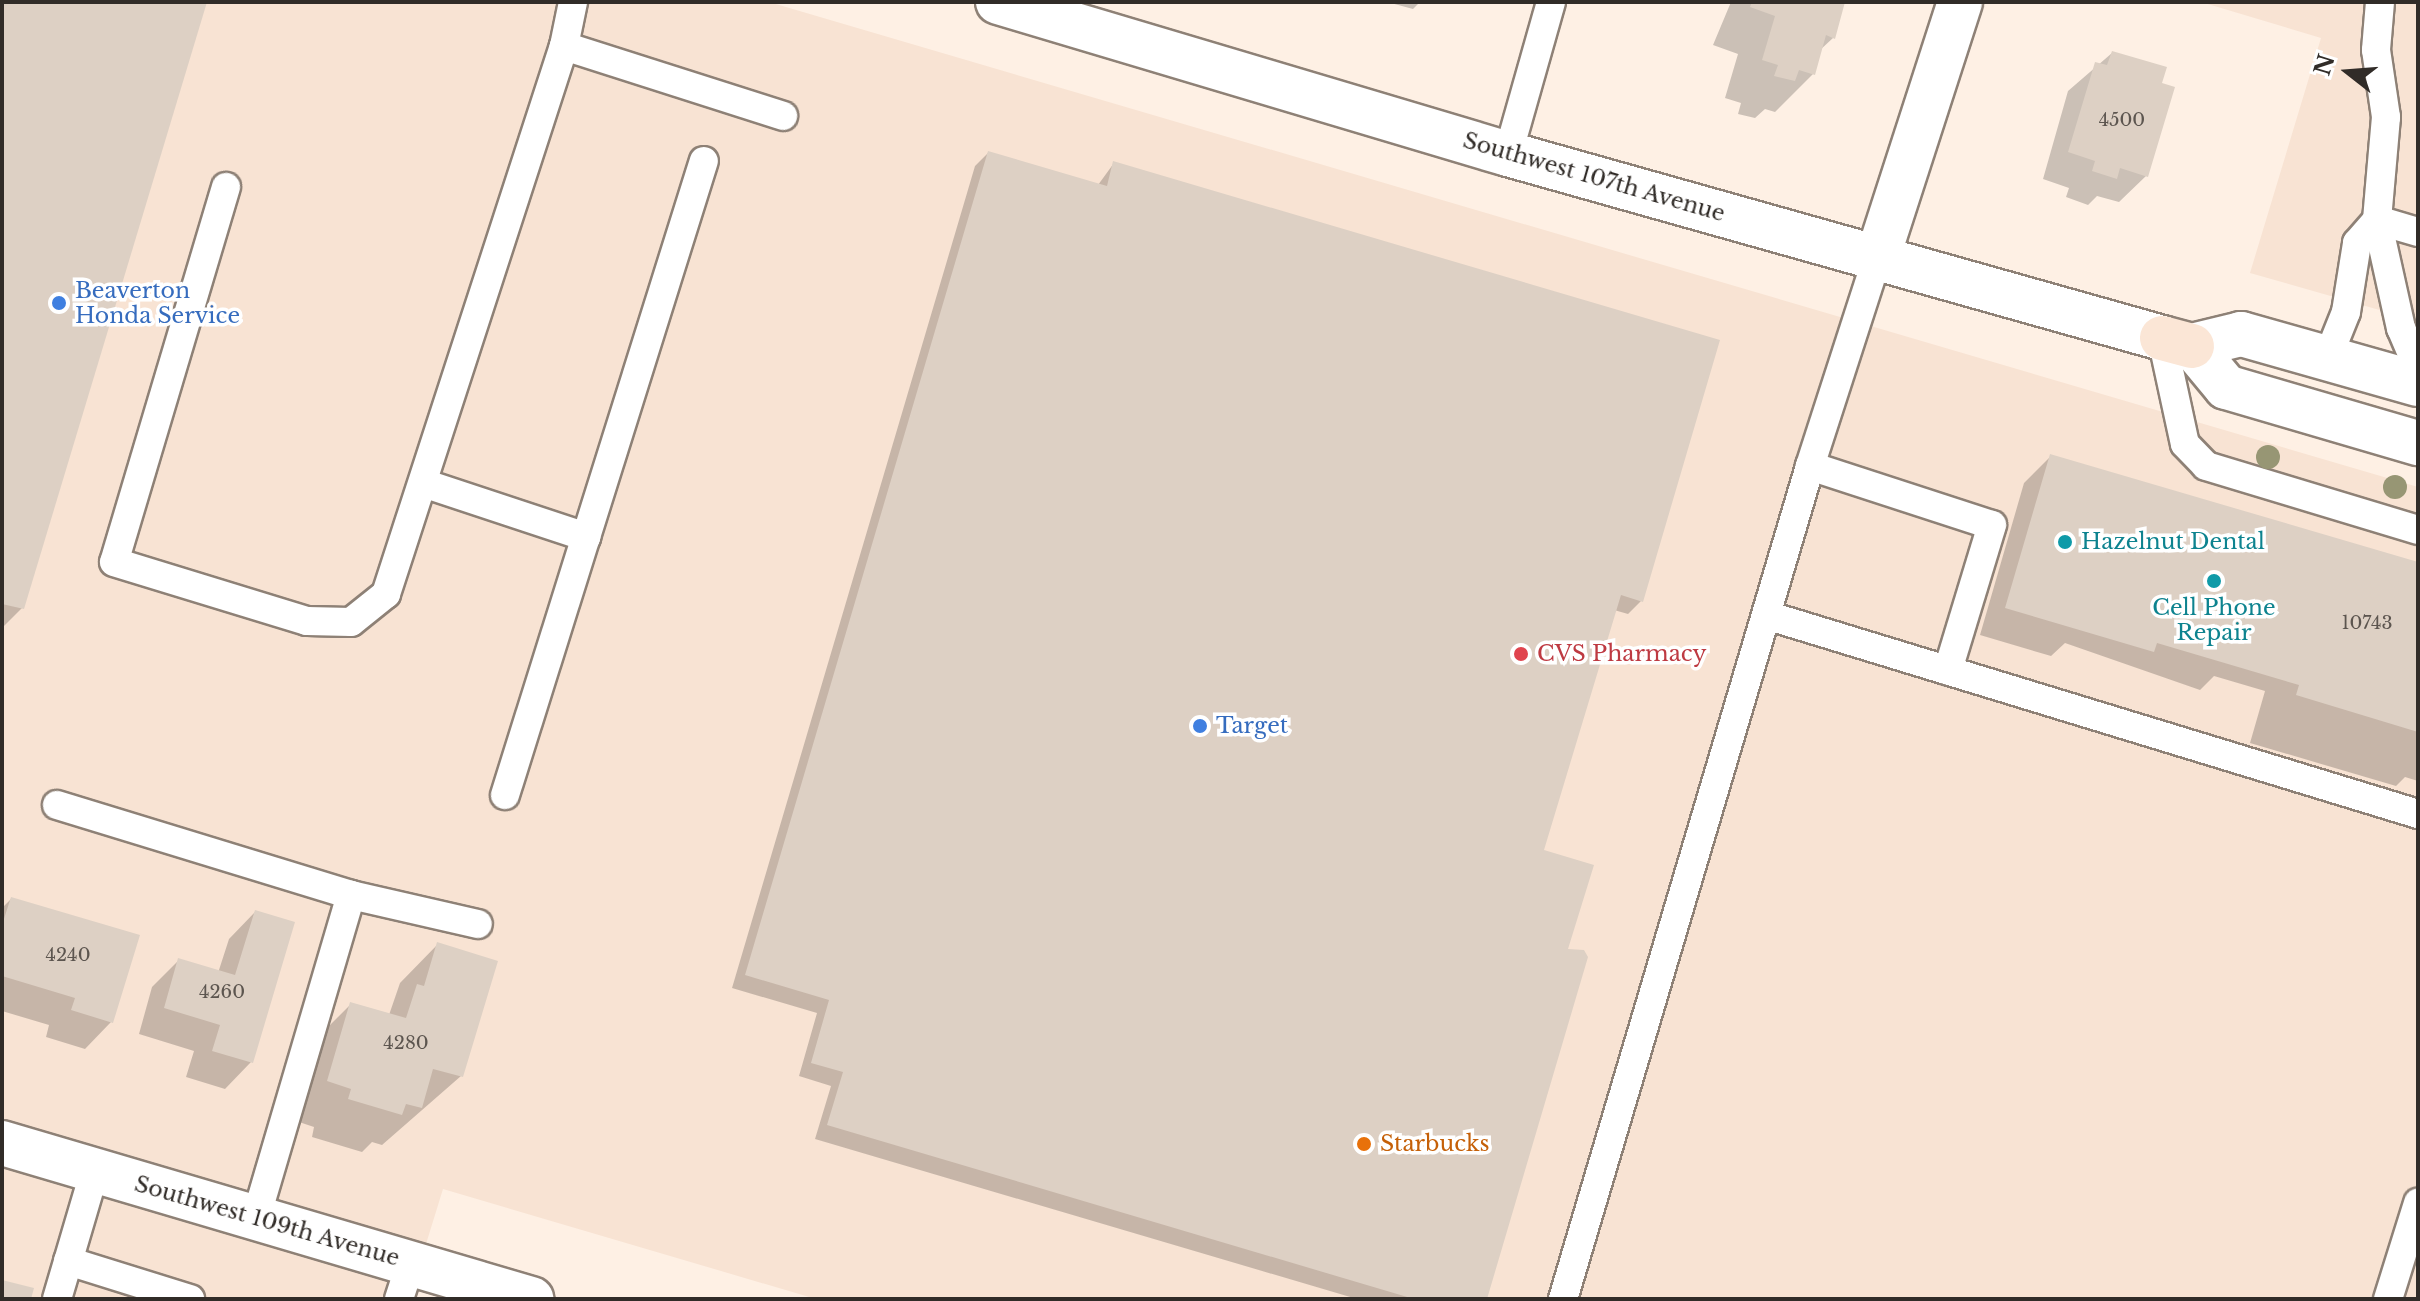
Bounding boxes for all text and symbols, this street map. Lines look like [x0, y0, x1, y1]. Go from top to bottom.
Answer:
north arrow [2308, 32, 2388, 112]
text: N [2309, 51, 2341, 79]
house number: 4500 [2099, 109, 2145, 131]
street label: Southwest 107th Avenue [1460, 127, 1728, 227]
place label: Beaverton Honda Service [75, 277, 240, 328]
marker: Beaverton Honda Service [50, 294, 68, 312]
place label: Hazelnut Dental [2081, 529, 2265, 555]
marker: Hazelnut Dental [2056, 533, 2074, 551]
marker: Cell Phone Repair [2205, 572, 2223, 590]
place label: Cell Phone Repair [2152, 594, 2276, 646]
house number: 10743 [2341, 612, 2393, 634]
place label: CVS Pharmacy [1537, 641, 1707, 667]
marker: CVS Pharmacy [1512, 645, 1530, 663]
place label: Target [1216, 713, 1288, 739]
marker: Target [1191, 717, 1209, 735]
house number: 4240 [46, 944, 90, 966]
house number: 4260 [199, 981, 245, 1003]
house number: 4280 [383, 1032, 429, 1054]
place label: Starbucks [1380, 1131, 1490, 1157]
marker: Starbucks [1355, 1135, 1373, 1153]
street label: Southwest 109th Avenue [131, 1170, 403, 1272]

